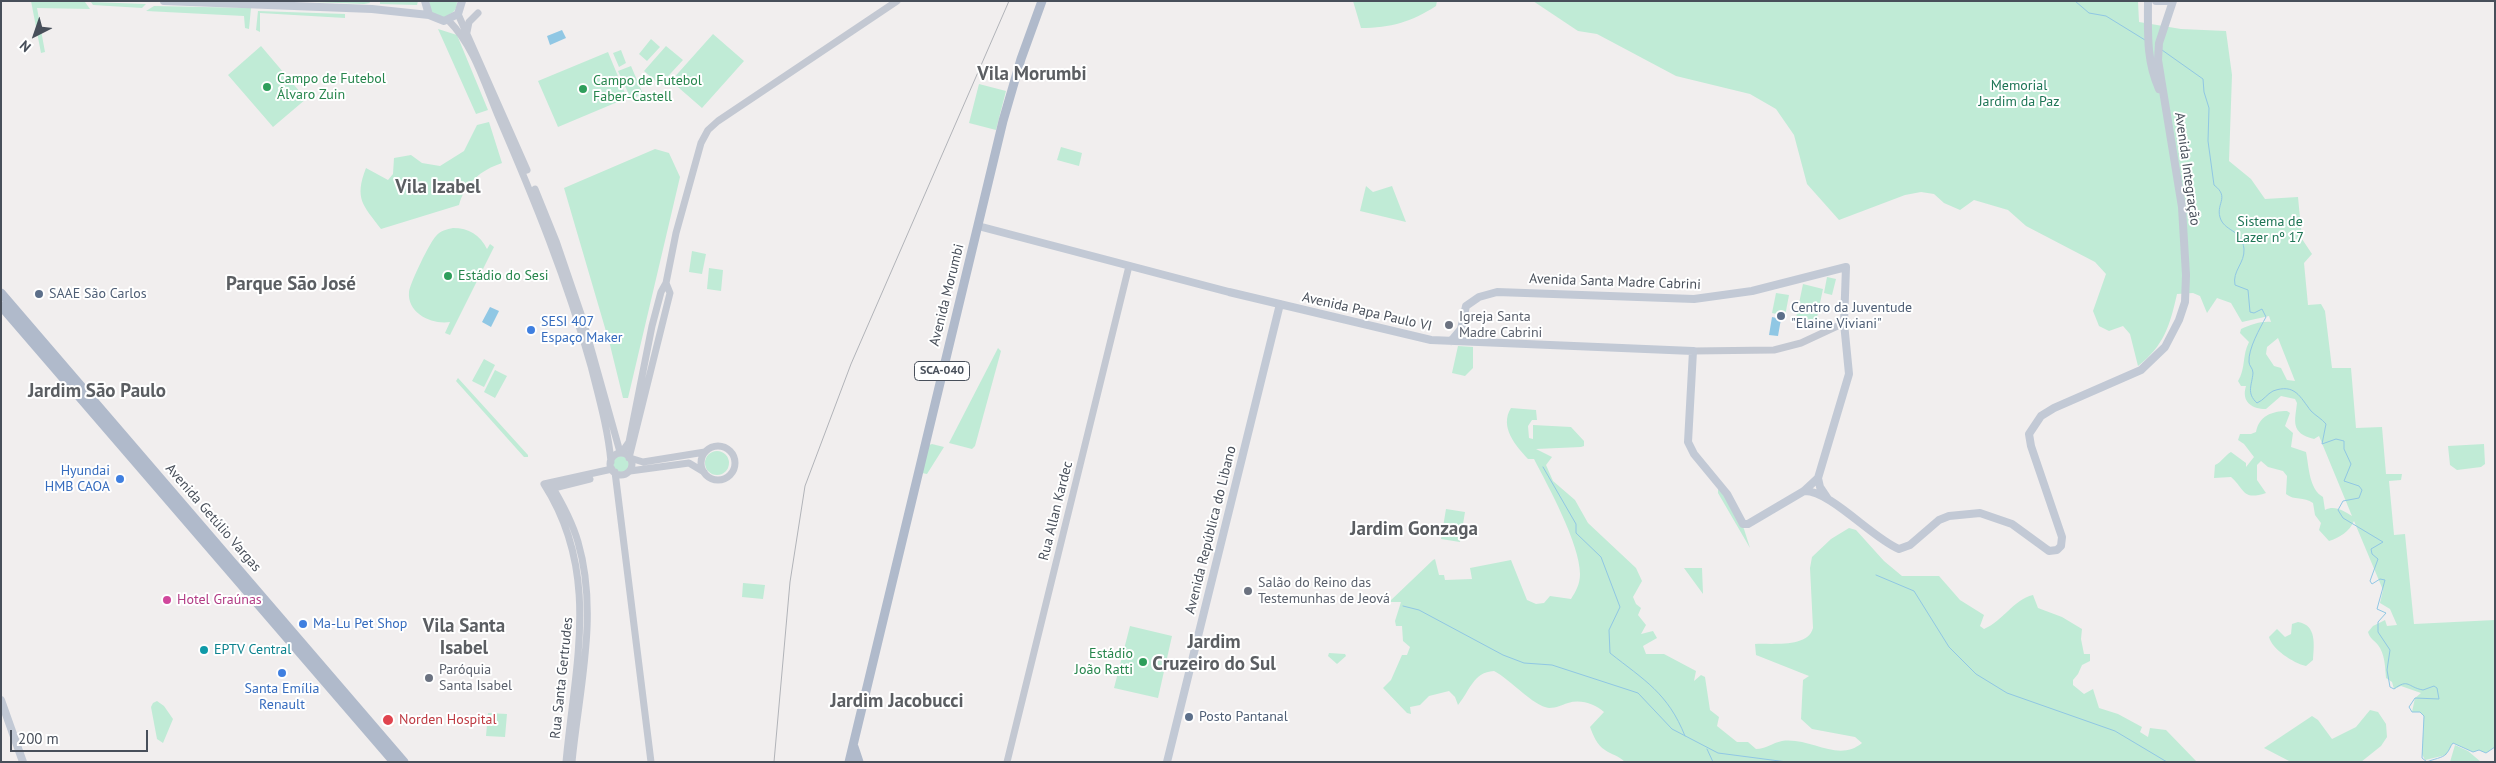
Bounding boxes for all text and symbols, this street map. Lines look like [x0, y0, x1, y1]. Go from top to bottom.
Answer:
north arrow [10, 10, 60, 60]
text: N [16, 37, 35, 56]
district label: Vila Morumbi [977, 64, 1087, 86]
place label: Campo de Futebol Álvaro Zuin [277, 71, 386, 104]
place label: Campo de Futebol Faber-Castell [593, 73, 702, 105]
park label: Memorial Jardim da Paz [1979, 78, 2059, 110]
marker: Campo de Futebol Álvaro Zuin [261, 81, 273, 93]
marker: Campo de Futebol Faber-Castell [577, 83, 589, 95]
street label: Avenida Integração [2171, 111, 2203, 227]
district label: Vila Izabel [395, 177, 481, 199]
park label: Sistema de Lazer nº 17 [2236, 214, 2304, 246]
street label: Avenida Morumbi [926, 242, 968, 348]
place label: Estádio do Sesi [458, 268, 549, 284]
marker: Estádio do Sesi [442, 270, 454, 282]
street label: Avenida Santa Madre Cabrini [1529, 271, 1701, 293]
district label: Parque São José [226, 274, 356, 296]
place label: SAAE São Carlos [49, 286, 147, 302]
marker: SAAE São Carlos [33, 288, 45, 300]
street label: Avenida Papa Paulo VI [1300, 289, 1434, 335]
place label: Centro da Juventude "Elaine Viviani" [1791, 300, 1912, 332]
place label: Igreja Santa Madre Cabrini [1459, 309, 1542, 342]
marker: Centro da Juventude "Elaine Viviani" [1775, 310, 1787, 322]
place label: SESI 407 Espaço Maker [541, 314, 623, 347]
marker: Igreja Santa Madre Cabrini [1443, 319, 1455, 331]
marker: SESI 407 Espaço Maker [525, 324, 537, 336]
road number: SCA-040 [914, 362, 970, 381]
district label: Jardim São Paulo [28, 381, 166, 403]
street label: Avenida República do Libano [1182, 444, 1240, 616]
street label: Rua Allan Kardec [1036, 460, 1076, 562]
street label: Avenida Getúlio Vargas [162, 461, 264, 575]
place label: Hyundai HMB CAOA [45, 463, 110, 496]
marker: Hyundai HMB CAOA [114, 473, 126, 485]
district label: Jardim Gonzaga [1350, 519, 1478, 541]
place label: Salão do Reino das Testemunhas de Jeová [1258, 575, 1390, 608]
marker: Salão do Reino das Testemunhas de Jeová [1242, 585, 1254, 597]
place label: Hotel Graúnas [177, 592, 262, 608]
marker: Hotel Graúnas [161, 594, 173, 606]
place label: Ma-Lu Pet Shop [313, 616, 407, 632]
district label: Vila Santa Isabel [423, 616, 505, 660]
street label: Rua Santa Gertrudes [547, 616, 577, 740]
marker: Ma-Lu Pet Shop [297, 618, 309, 630]
district label: Jardim Cruzeiro do Sul [1152, 632, 1276, 676]
place label: EPTV Central [214, 642, 291, 658]
marker: EPTV Central [198, 644, 210, 656]
place label: Estádio João Ratti [1075, 646, 1133, 679]
marker: Estádio João Ratti [1137, 656, 1149, 668]
place label: Paróquia Santa Isabel [439, 662, 512, 694]
marker: Santa Emília Renault [276, 667, 288, 679]
marker: Paróquia Santa Isabel [423, 672, 435, 684]
place label: Santa Emília Renault [245, 681, 319, 714]
district label: Jardim Jacobucci [830, 691, 964, 713]
place label: Posto Pantanal [1199, 709, 1288, 725]
marker: Posto Pantanal [1183, 711, 1195, 723]
place label: Norden Hospital [399, 712, 497, 728]
marker: Norden Hospital [381, 713, 395, 727]
scale bar [12, 720, 150, 752]
text: 200 m [18, 729, 59, 748]

